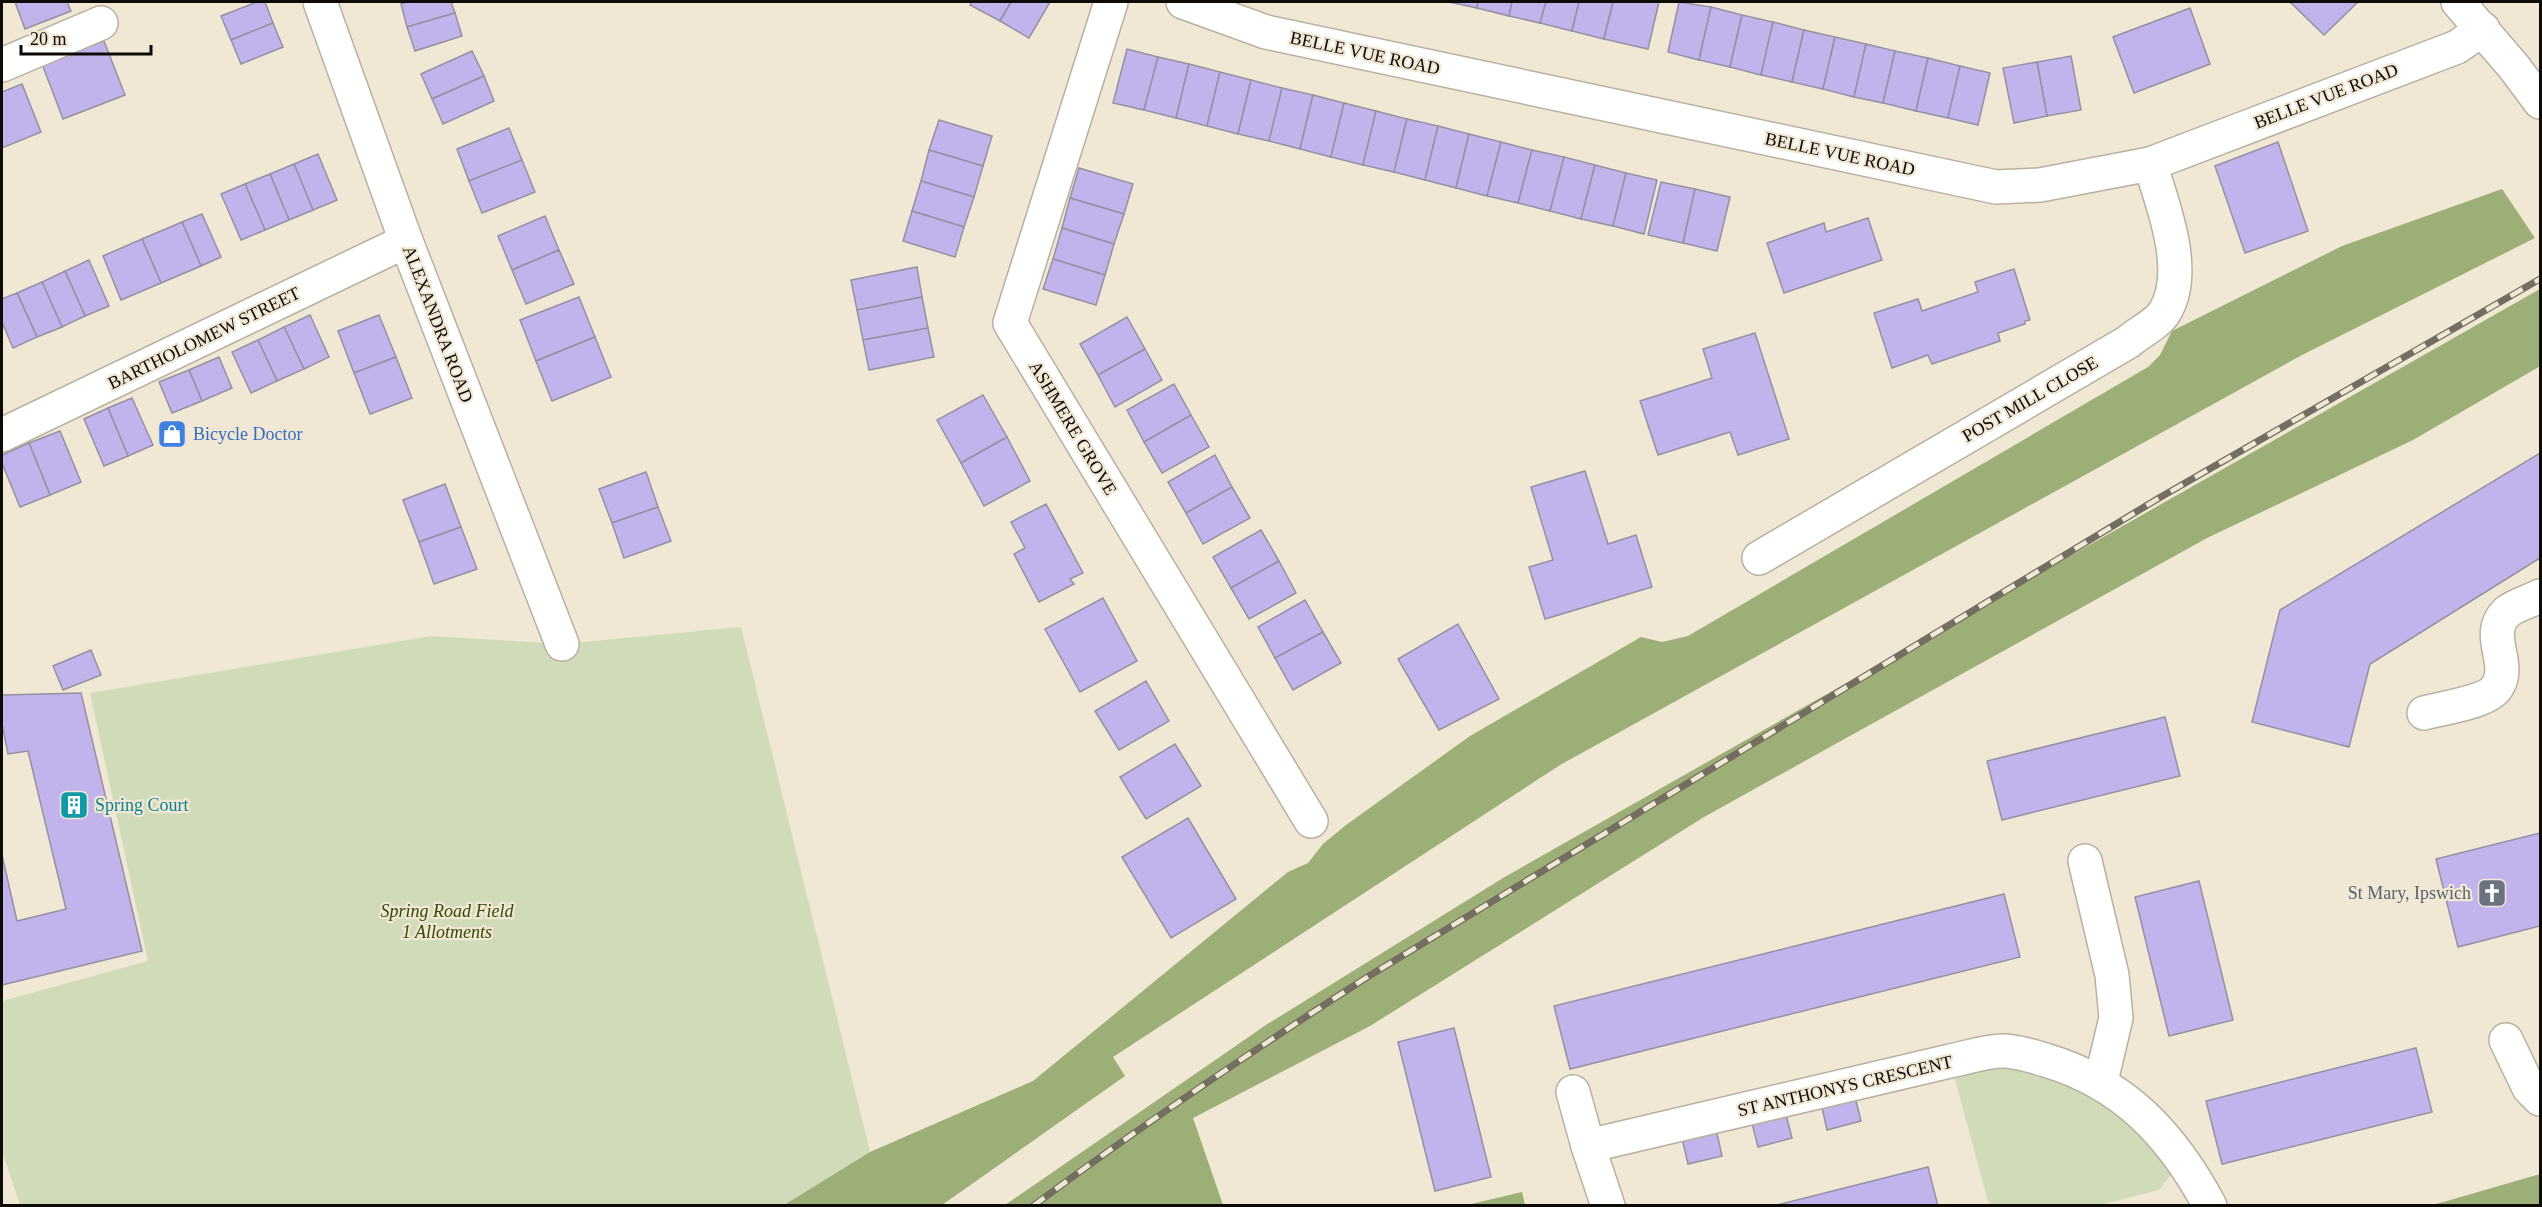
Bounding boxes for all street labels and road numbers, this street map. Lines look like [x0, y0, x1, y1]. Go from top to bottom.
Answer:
street label: BELLE VUE ROAD [1288, 27, 1442, 79]
street label: BELLE VUE ROAD [2251, 59, 2401, 133]
street label: BELLE VUE ROAD [1763, 128, 1917, 180]
street label: ALEXANDRA ROAD [399, 243, 477, 405]
street label: BARTHOLOMEW STREET [105, 283, 303, 393]
street label: POST MILL CLOSE [1959, 352, 2101, 446]
street label: ASHMERE GROVE [1025, 357, 1121, 499]
street label: ST ANTHONYS CRESCENT [1736, 1052, 1954, 1120]

